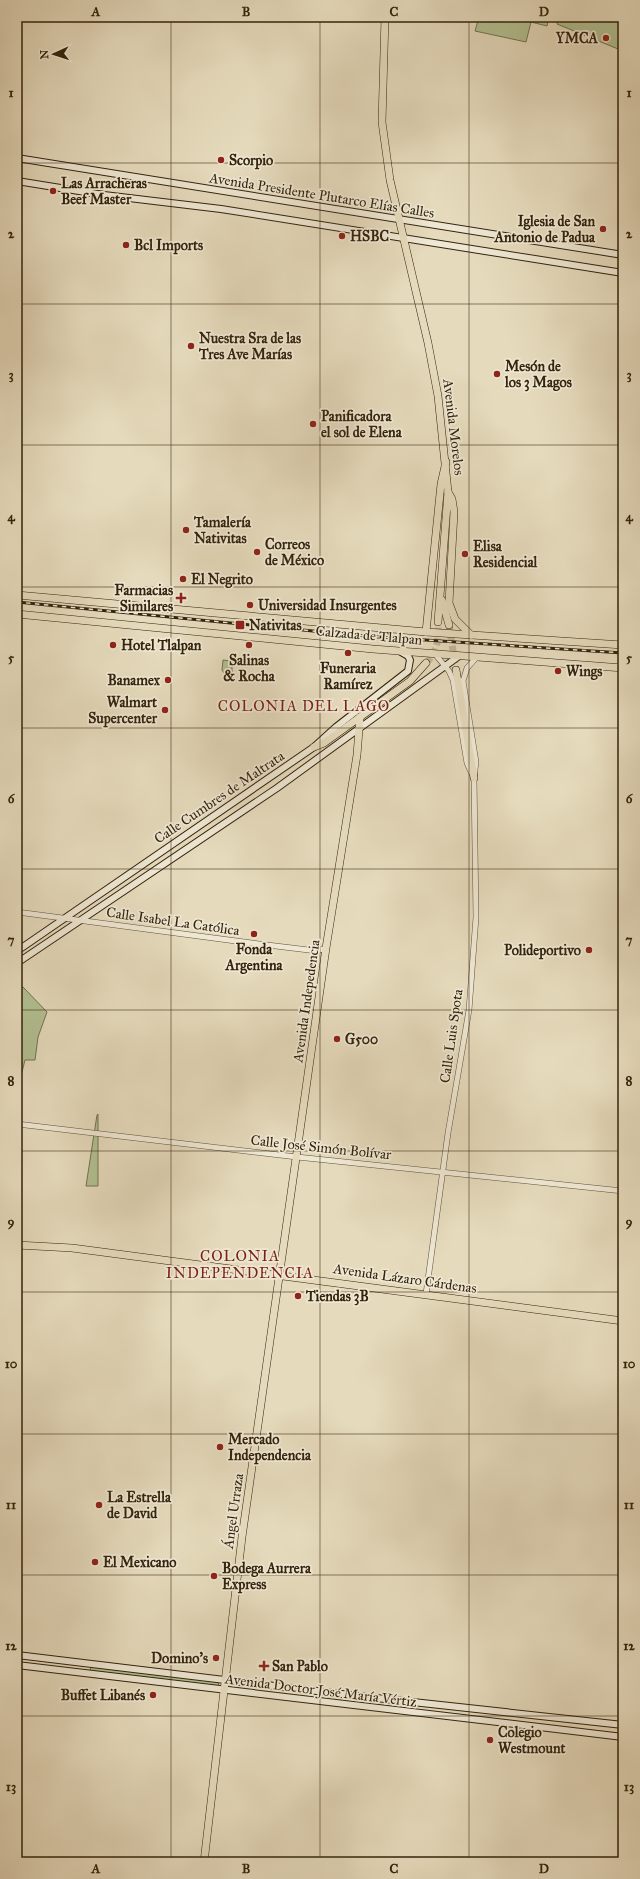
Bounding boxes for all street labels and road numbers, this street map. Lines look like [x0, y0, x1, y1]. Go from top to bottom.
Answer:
street label: Avenida Presidente Plutarco Elías Calles [207, 169, 436, 222]
street label: Avenida Morelos [439, 377, 468, 476]
street label: Calzada de Tlalpan [315, 622, 423, 649]
street label: Calle Cumbres de Maltrata [151, 747, 288, 847]
street label: Calle Isabel La Católica [105, 904, 241, 939]
street label: Avenida Indepedencia [289, 938, 324, 1065]
street label: Calle Luis Spota [436, 988, 467, 1084]
street label: Calle José Simón Bolívar [250, 1132, 393, 1164]
street label: Avenida Lázaro Cárdenas [331, 1260, 478, 1297]
street label: Ángel Urraza [218, 1472, 247, 1551]
street label: Avenida Doctor José María Vértiz [223, 1670, 418, 1712]

